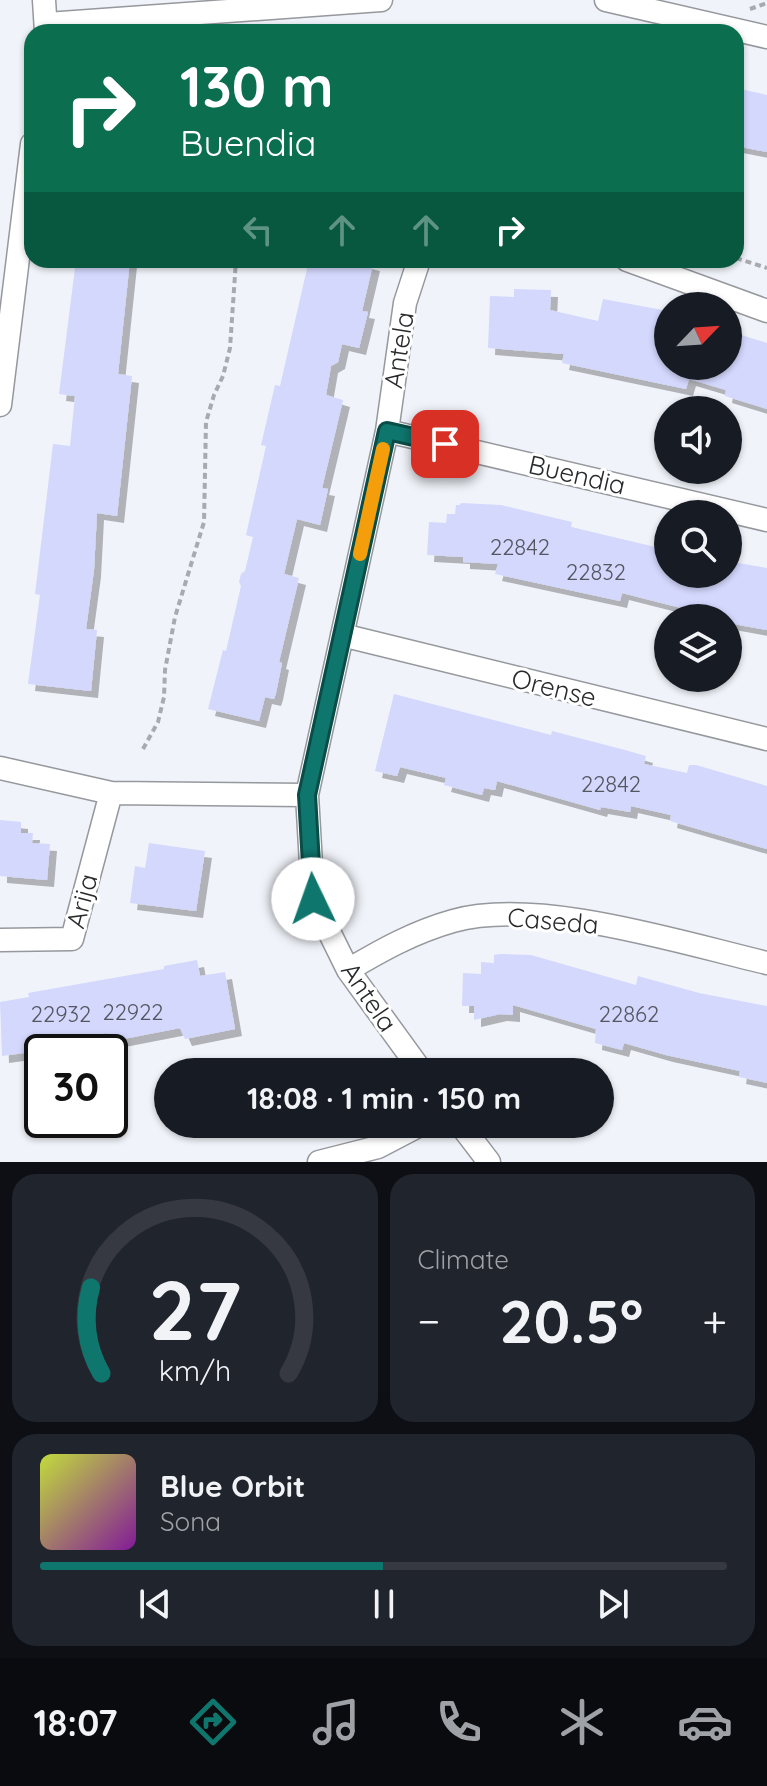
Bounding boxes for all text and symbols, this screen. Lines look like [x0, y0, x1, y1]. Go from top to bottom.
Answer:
text: 130 m [180, 51, 334, 121]
icon: right [48, 56, 152, 160]
text: Buendia [180, 120, 316, 165]
icon: left [236, 208, 280, 252]
icon: ahead [320, 208, 364, 252]
icon: ahead [404, 208, 448, 252]
icon: right [488, 208, 532, 252]
north arrow [654, 292, 742, 380]
map controls [654, 292, 742, 692]
street label: Antela [376, 309, 421, 391]
button: sound [654, 396, 742, 484]
pin [411, 410, 479, 478]
icon: arrive [423, 422, 467, 466]
street label: Buendia [525, 447, 629, 502]
button: search [654, 500, 742, 588]
house number: 22842 [490, 533, 550, 561]
house number: 22832 [566, 558, 626, 586]
button: layers [654, 604, 742, 692]
street label: Orense [508, 661, 600, 714]
house number: 22842 [581, 770, 641, 798]
position arrow [271, 857, 355, 941]
street label: Arija [58, 870, 105, 932]
street label: Caseda [506, 900, 600, 941]
street label: Antela [334, 956, 405, 1038]
house number: 22922 [102, 998, 164, 1026]
house number: 22932 [31, 1000, 91, 1028]
house number: 22862 [599, 1000, 659, 1028]
speed limit sign: 30 [24, 1034, 128, 1138]
text: 18:08 · 1 min · 150 m [247, 1079, 521, 1117]
text: Climate [418, 1243, 509, 1276]
text: 27 [148, 1257, 241, 1361]
text: 20.5° [499, 1283, 643, 1358]
text: − [418, 1293, 440, 1348]
text: + [702, 1293, 727, 1348]
text: km/h [158, 1352, 231, 1388]
text: Blue Orbit [160, 1467, 305, 1505]
text: Sona [160, 1505, 221, 1538]
icon: previous [133, 1582, 177, 1626]
icon: pause [362, 1582, 406, 1626]
icon: next [591, 1582, 635, 1626]
icon: directions [185, 1694, 241, 1750]
icon: music [308, 1694, 364, 1750]
icon: phone [431, 1694, 487, 1750]
icon: climate [554, 1694, 610, 1750]
icon: car [677, 1694, 733, 1750]
text: 18:07 [34, 1700, 118, 1745]

